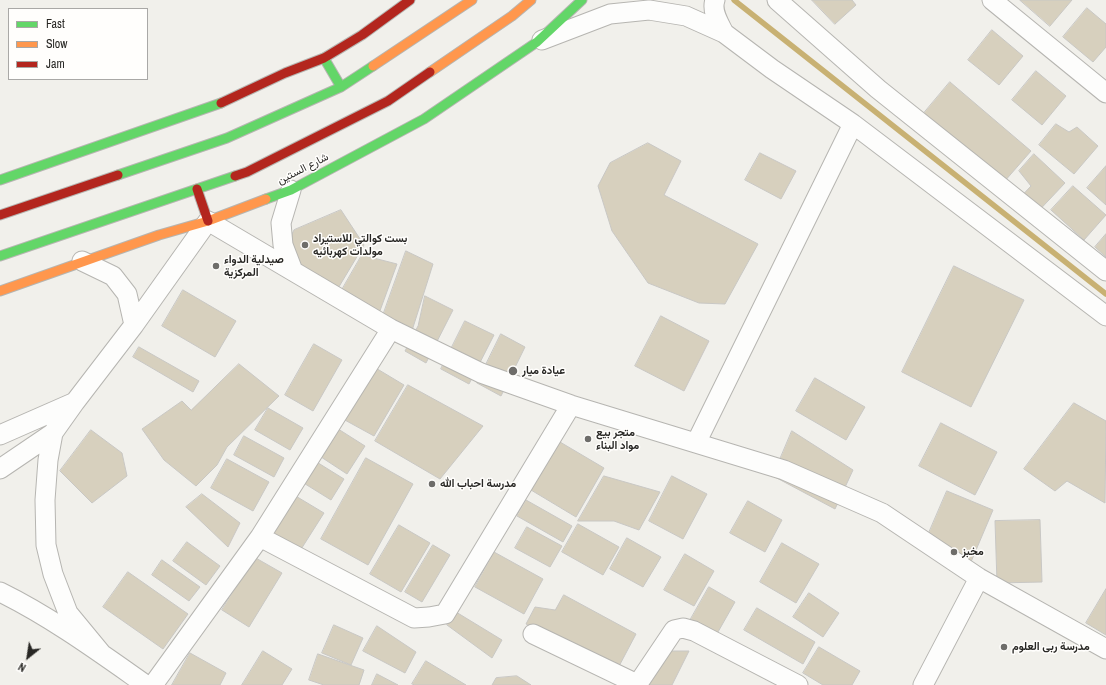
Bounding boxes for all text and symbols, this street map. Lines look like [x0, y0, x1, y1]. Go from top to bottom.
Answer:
legend [8, 8, 148, 80]
text: Fast [46, 16, 65, 32]
text: Slow [46, 36, 67, 52]
text: Jam [46, 56, 65, 72]
street label: شارع الستين [275, 150, 331, 188]
place label: بست كوالتي للاستيراد مولدات كهربائيه [313, 232, 407, 258]
marker: بست كوالتي للاستيراد مولدات كهربائيه [300, 240, 310, 250]
place label: صيدلية الدواء المركزية [224, 253, 284, 279]
marker: صيدلية الدواء المركزية [211, 261, 221, 271]
place label: عيادة ميار [522, 364, 565, 378]
marker: عيادة ميار [507, 365, 519, 377]
place label: متجر بيع مواد البناء [596, 426, 639, 452]
marker: متجر بيع مواد البناء [583, 434, 593, 444]
place label: مدرسة احباب الله [440, 477, 516, 491]
marker: مدرسة احباب الله [427, 479, 437, 489]
place label: مخبز [962, 545, 984, 559]
marker: مخبز [949, 547, 959, 557]
north arrow [8, 637, 48, 677]
place label: مدرسة ربى العلوم [1012, 640, 1090, 654]
marker: مدرسة ربى العلوم [999, 642, 1009, 652]
text: N [16, 660, 28, 675]

